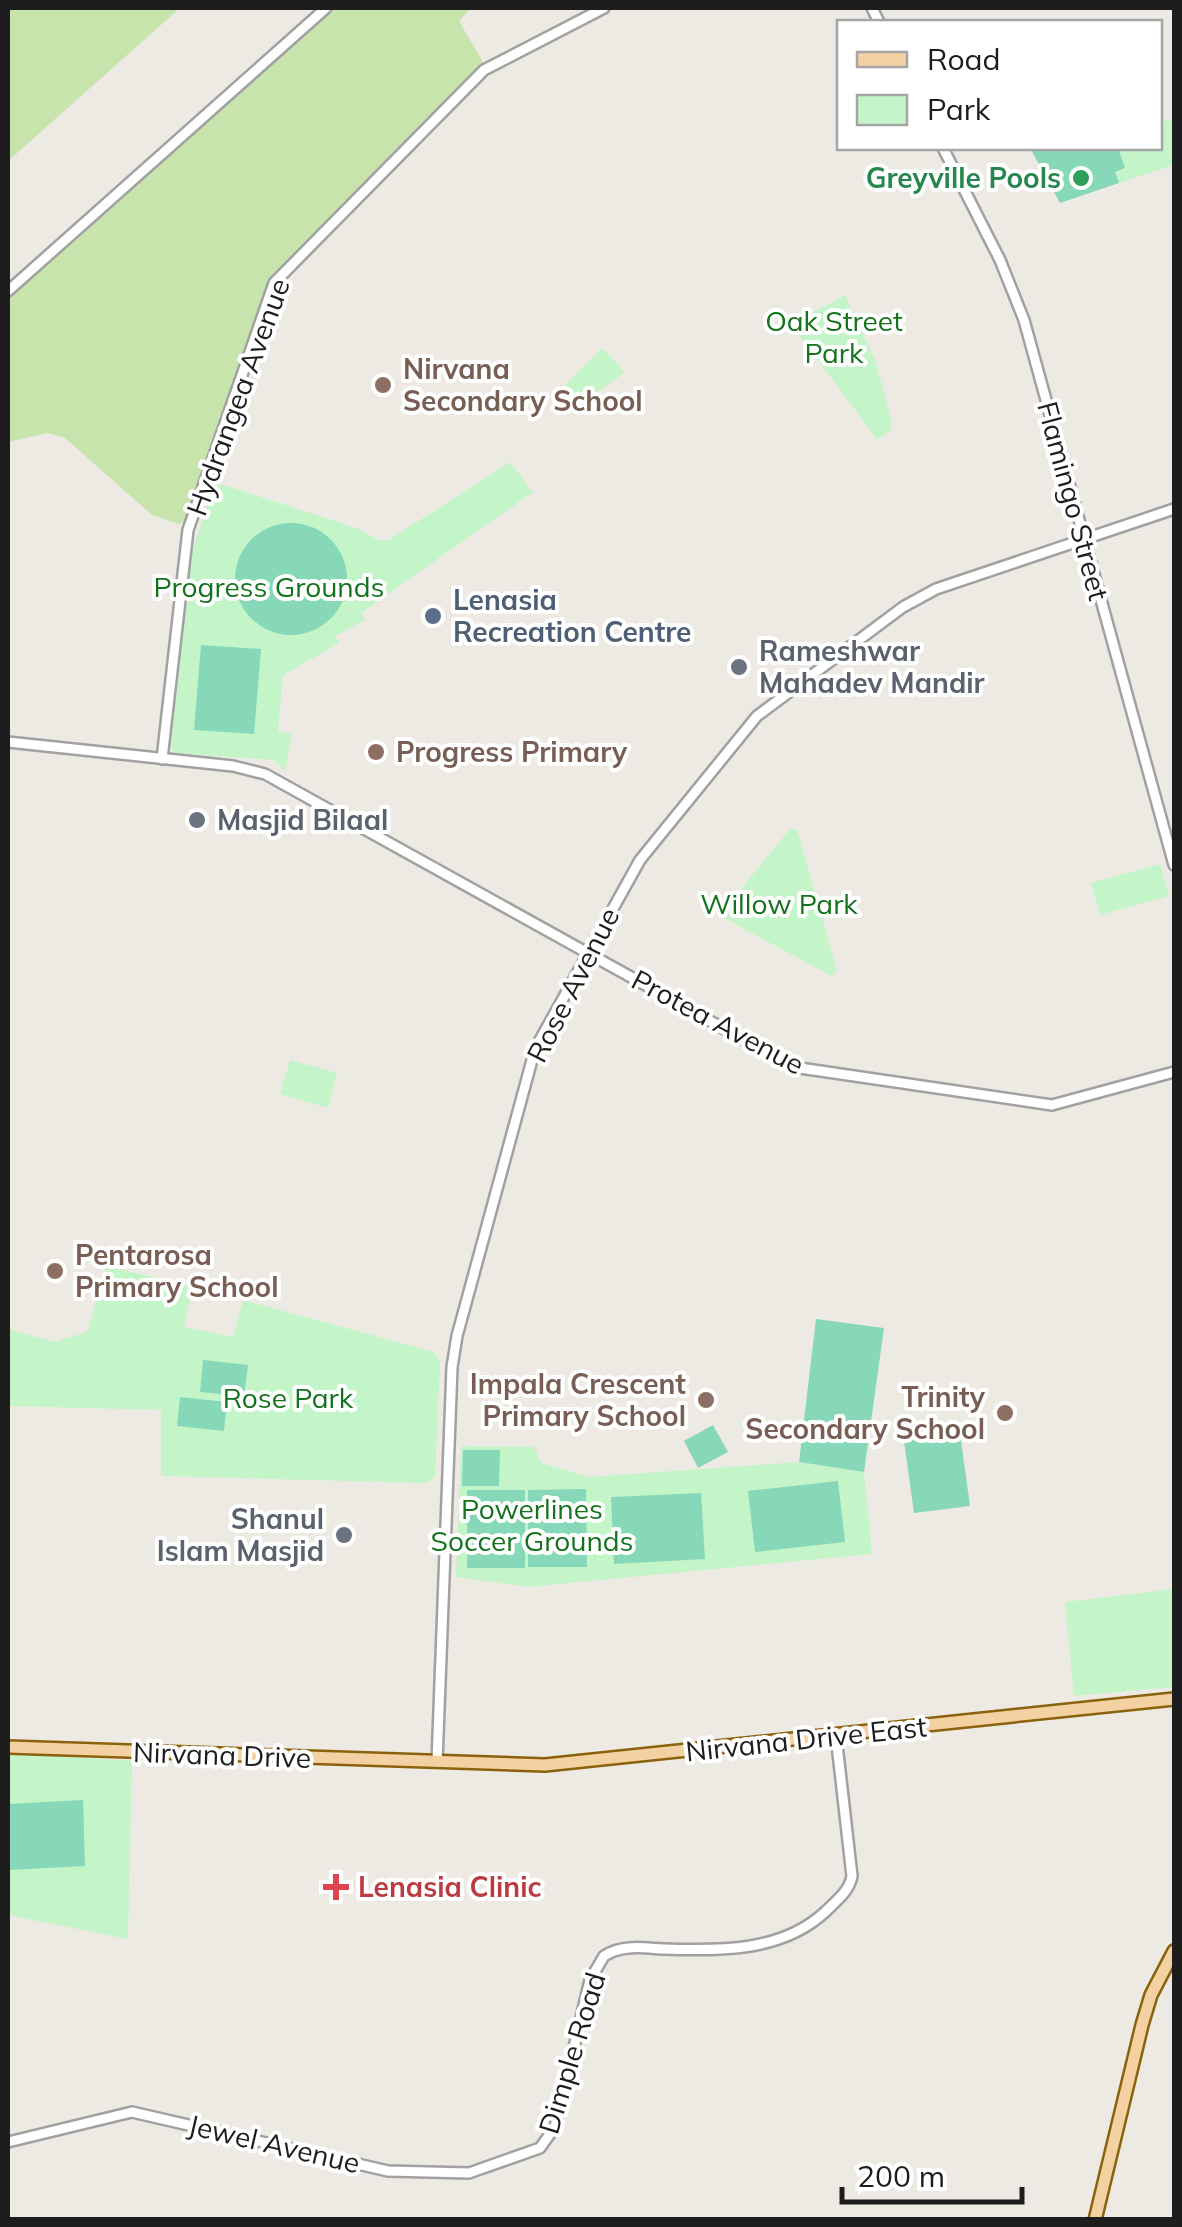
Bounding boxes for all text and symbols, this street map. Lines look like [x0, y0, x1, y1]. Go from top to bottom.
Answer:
legend [837, 20, 1162, 150]
text: Road [927, 40, 1001, 78]
text: Park [927, 90, 991, 128]
place label: Greyville Pools [866, 160, 1061, 195]
marker: Greyville Pools [1070, 167, 1092, 189]
street label: Hydrangea Avenue [178, 273, 297, 520]
park label: Oak Street Park [765, 303, 903, 370]
place label: Nirvana Secondary School [403, 351, 643, 418]
marker: Nirvana Secondary School [372, 374, 394, 396]
street label: Flamingo Street [1030, 398, 1117, 604]
park label: Progress Grounds [154, 569, 384, 604]
place label: Lenasia Recreation Centre [453, 582, 691, 649]
marker: Lenasia Recreation Centre [422, 605, 444, 627]
place label: Rameshwar Mahadev Mandir [759, 633, 985, 700]
marker: Rameshwar Mahadev Mandir [728, 656, 750, 678]
place label: Progress Primary [396, 734, 628, 769]
marker: Progress Primary [365, 741, 387, 763]
place label: Masjid Bilaal [217, 802, 388, 837]
marker: Masjid Bilaal [186, 809, 208, 831]
park label: Willow Park [700, 886, 858, 921]
street label: Rose Avenue [519, 902, 627, 1068]
street label: Protea Avenue [626, 961, 810, 1082]
place label: Pentarosa Primary School [75, 1237, 278, 1304]
marker: Pentarosa Primary School [44, 1260, 66, 1282]
place label: Impala Crescent Primary School [470, 1366, 686, 1433]
place label: Trinity Secondary School [745, 1379, 986, 1446]
park label: Rose Park [223, 1380, 354, 1415]
marker: Impala Crescent Primary School [695, 1389, 717, 1411]
marker: Trinity Secondary School [994, 1402, 1016, 1424]
park label: Powerlines Soccer Grounds [431, 1491, 634, 1558]
place label: Shanul Islam Masjid [157, 1501, 324, 1568]
marker: Shanul Islam Masjid [333, 1524, 355, 1546]
street label: Nirvana Drive East [684, 1708, 928, 1769]
street label: Nirvana Drive [132, 1734, 312, 1775]
place label: Lenasia Clinic [358, 1869, 542, 1904]
marker: Lenasia Clinic [323, 1874, 349, 1900]
street label: Dimple Road [530, 1968, 613, 2138]
street label: Jewel Avenue [185, 2107, 363, 2180]
scale bar [842, 2142, 1022, 2204]
text: 200 m [857, 2157, 945, 2195]

